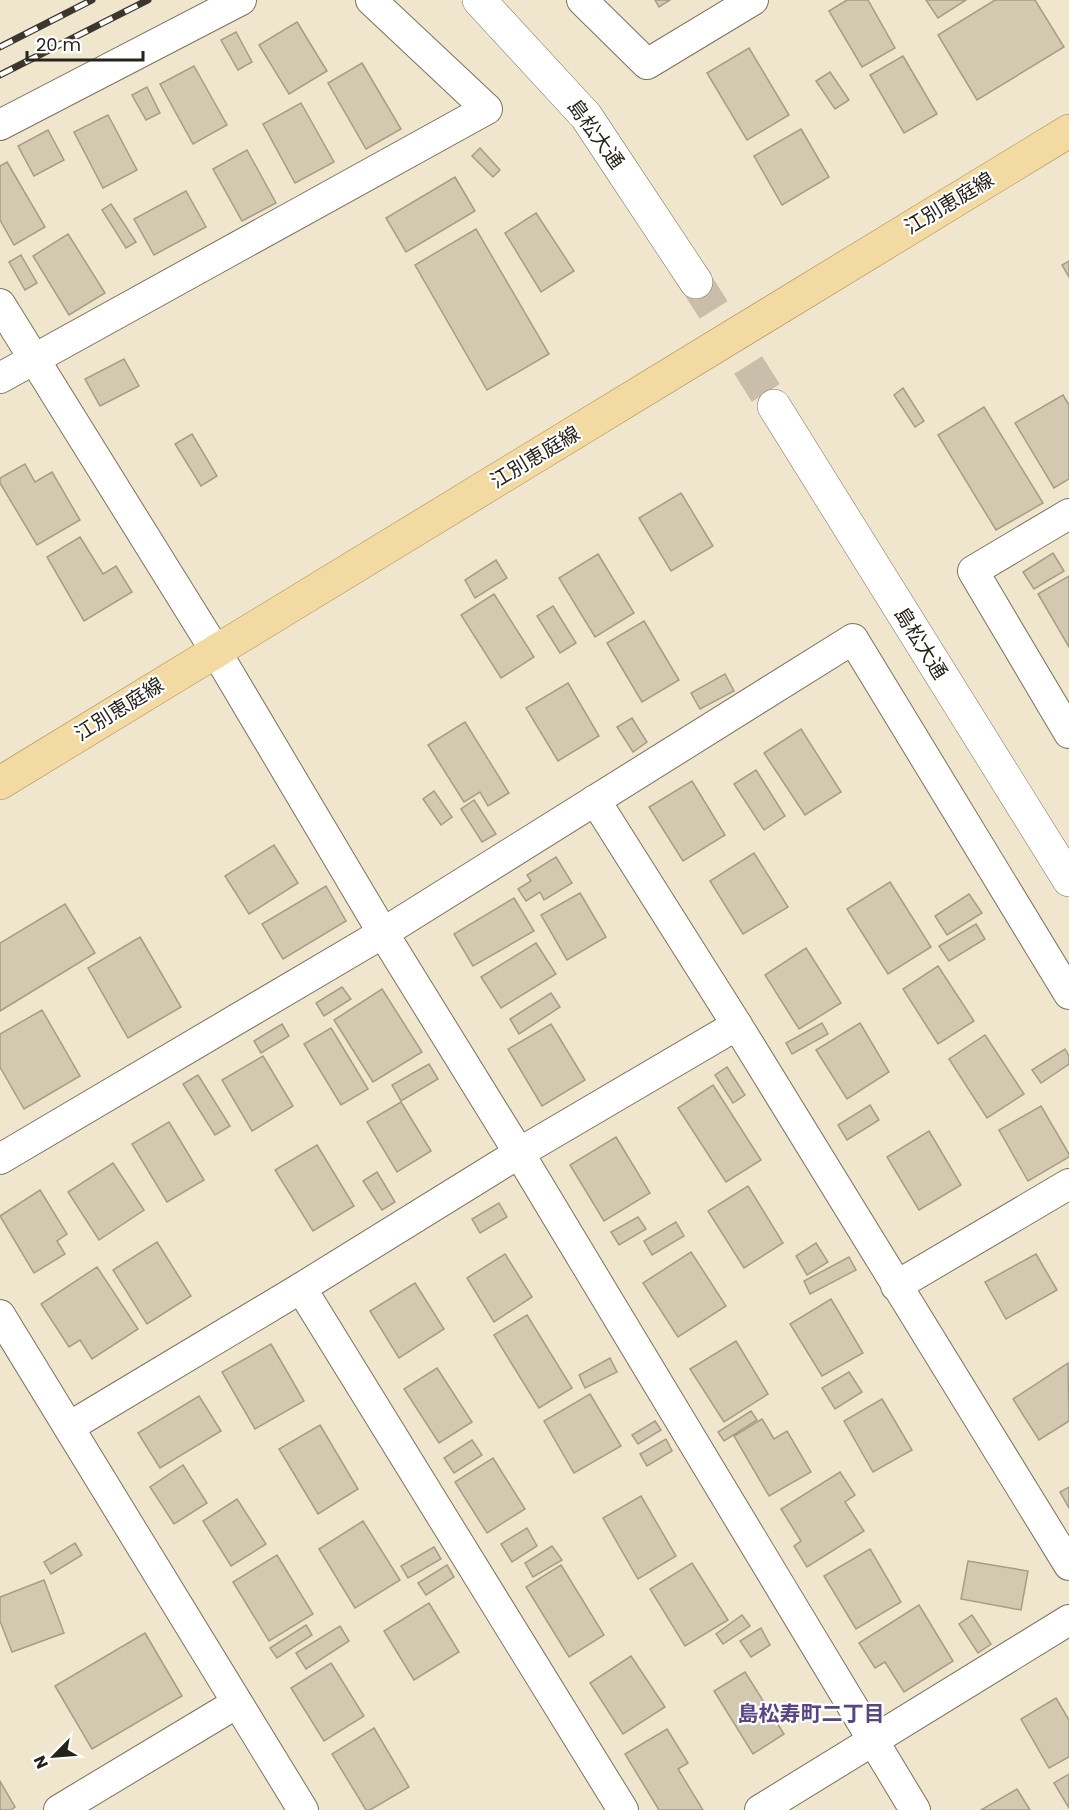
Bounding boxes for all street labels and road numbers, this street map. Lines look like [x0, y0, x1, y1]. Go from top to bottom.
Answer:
street label: 島松大通 [561, 93, 631, 175]
street label: 江別恵庭線 [899, 165, 999, 241]
street label: 江別恵庭線 [485, 419, 585, 495]
street label: 島松大通 [888, 602, 954, 684]
street label: 江別恵庭線 [69, 671, 169, 747]

